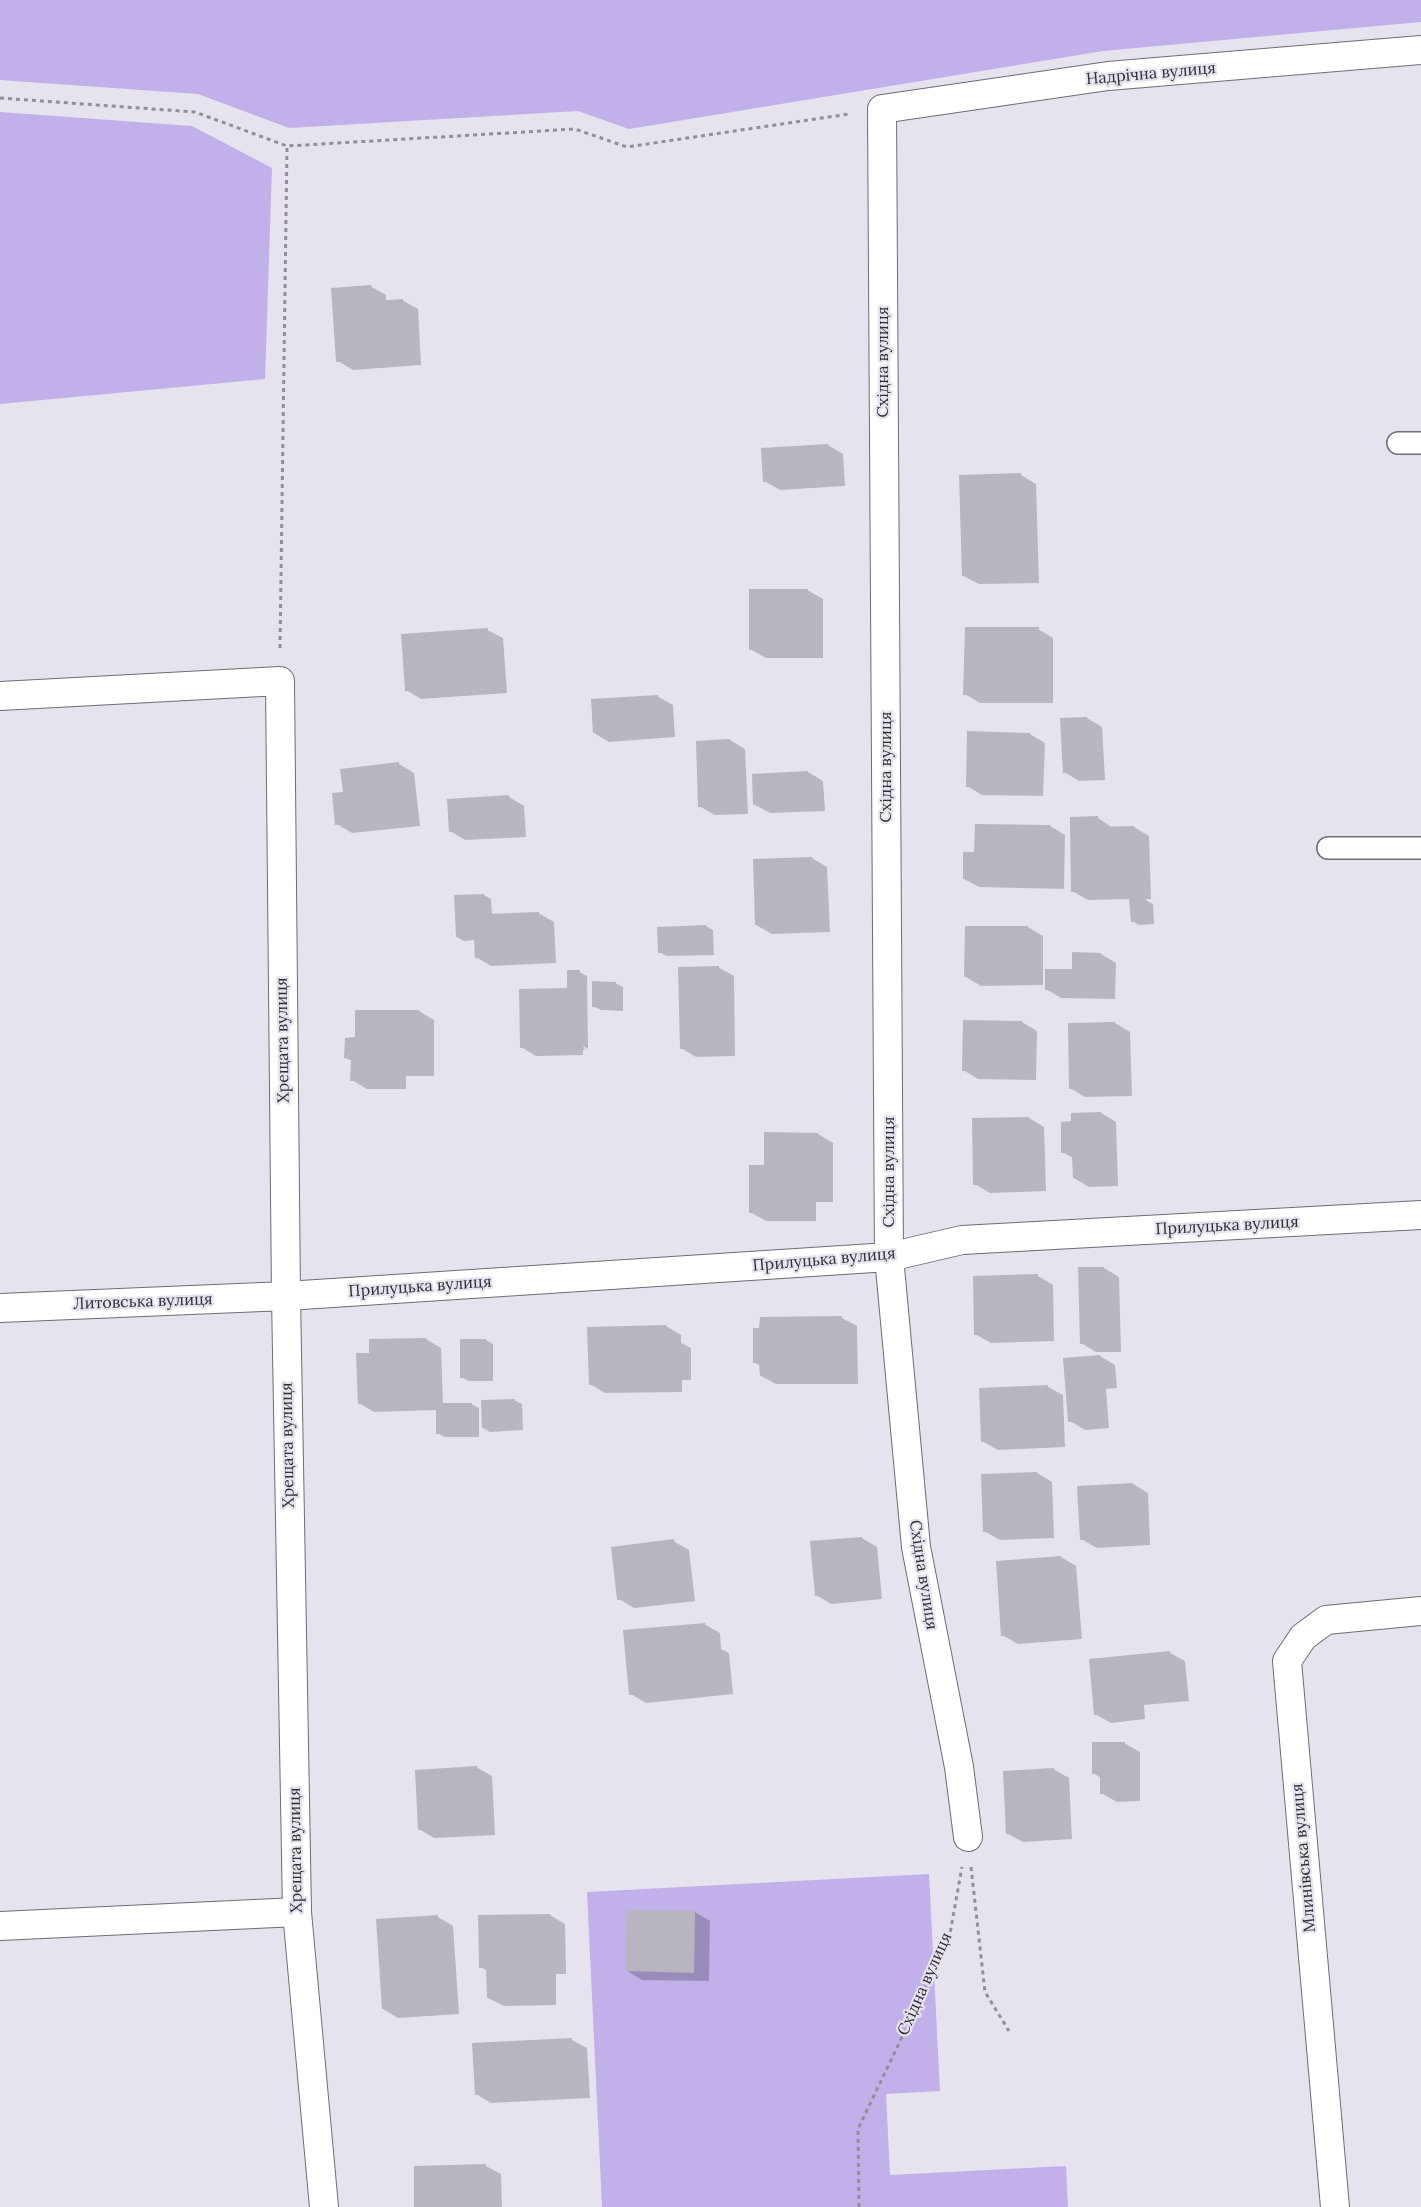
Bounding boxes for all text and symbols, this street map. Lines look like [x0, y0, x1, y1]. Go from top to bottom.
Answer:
street label: Надрічна вулиця [1085, 59, 1217, 89]
street label: Східна вулиця [873, 307, 893, 417]
street label: Східна вулиця [876, 712, 896, 822]
street label: Хрещата вулиця [272, 977, 294, 1103]
street label: Східна вулиця [879, 1117, 899, 1227]
street label: Прилуцька вулиця [1155, 1213, 1299, 1239]
street label: Прилуцька вулиця [752, 1244, 896, 1276]
street label: Прилуцька вулиця [348, 1272, 492, 1302]
street label: Литовська вулиця [73, 1290, 213, 1314]
street label: Хрещата вулиця [277, 1382, 299, 1508]
street label: Східна вулиця [905, 1519, 941, 1631]
street label: Млинівська вулиця [1288, 1783, 1320, 1933]
street label: Хрещата вулиця [285, 1787, 307, 1913]
street label: Східна вулиця [894, 1929, 956, 2039]

